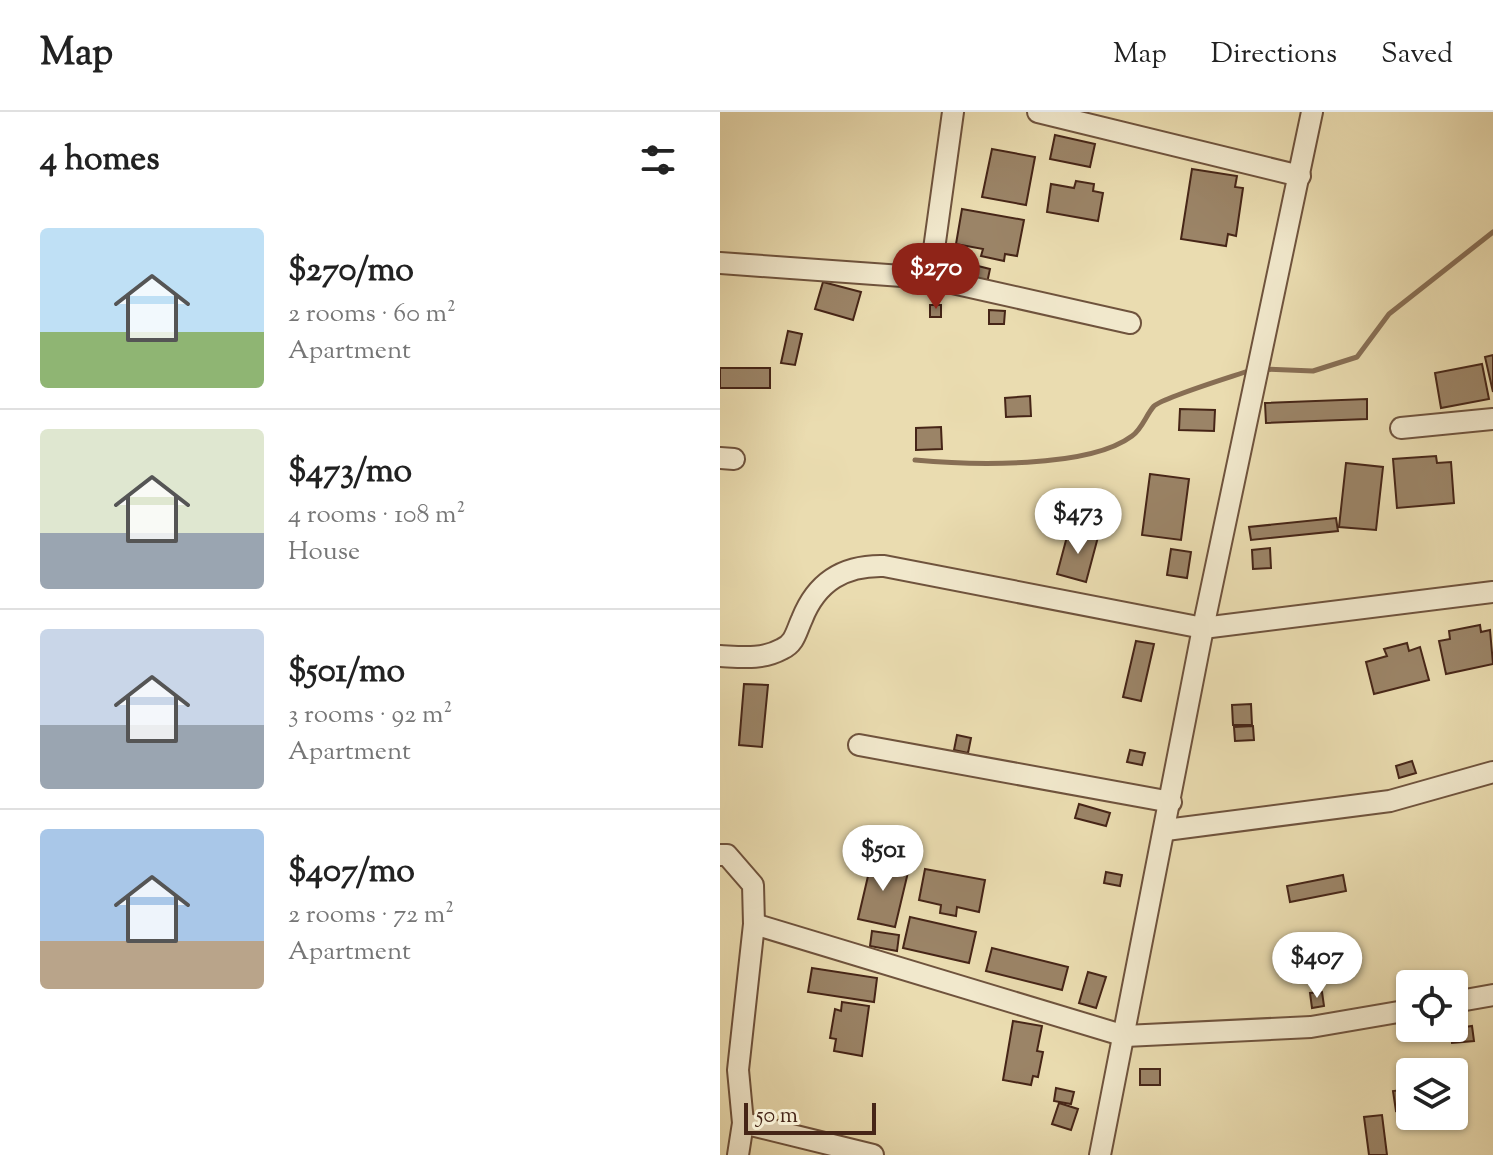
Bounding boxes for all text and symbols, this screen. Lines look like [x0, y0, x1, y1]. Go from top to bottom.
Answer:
text: Map [40, 28, 113, 82]
text: Map [1113, 35, 1167, 75]
text: Directions [1211, 35, 1337, 75]
text: Saved [1381, 35, 1453, 75]
text: 4 homes [40, 136, 160, 185]
icon: filters [636, 138, 680, 182]
pin: $270 [889, 243, 983, 311]
text: $270/mo [288, 247, 414, 296]
text: $270 [910, 250, 962, 287]
icon: home [104, 260, 200, 356]
text: 2 rooms · 60 m² [288, 296, 456, 333]
text: Apartment [288, 333, 411, 370]
text: $473/mo [288, 448, 412, 497]
icon: home [104, 461, 200, 557]
pin: $473 [1031, 488, 1125, 556]
text: $473 [1053, 495, 1103, 532]
text: 4 rooms · 108 m² [288, 497, 465, 534]
text: House [288, 534, 360, 571]
text: $501/mo [288, 648, 405, 697]
icon: home [104, 661, 200, 757]
text: 3 rooms · 92 m² [288, 697, 452, 734]
text: Apartment [288, 734, 411, 771]
pin: $501 [836, 825, 930, 893]
text: $501 [860, 832, 906, 869]
text: $407/mo [288, 848, 415, 897]
icon: home [104, 861, 200, 957]
text: 2 rooms · 72 m² [288, 897, 454, 934]
pin: $407 [1270, 932, 1364, 1000]
text: Apartment [288, 934, 411, 971]
text: $407 [1290, 939, 1344, 976]
map controls [1396, 970, 1468, 1130]
button: locate [1396, 970, 1468, 1042]
button: layers [1396, 1058, 1468, 1130]
scale bar [744, 1099, 876, 1135]
text: 50 m [756, 1101, 798, 1133]

